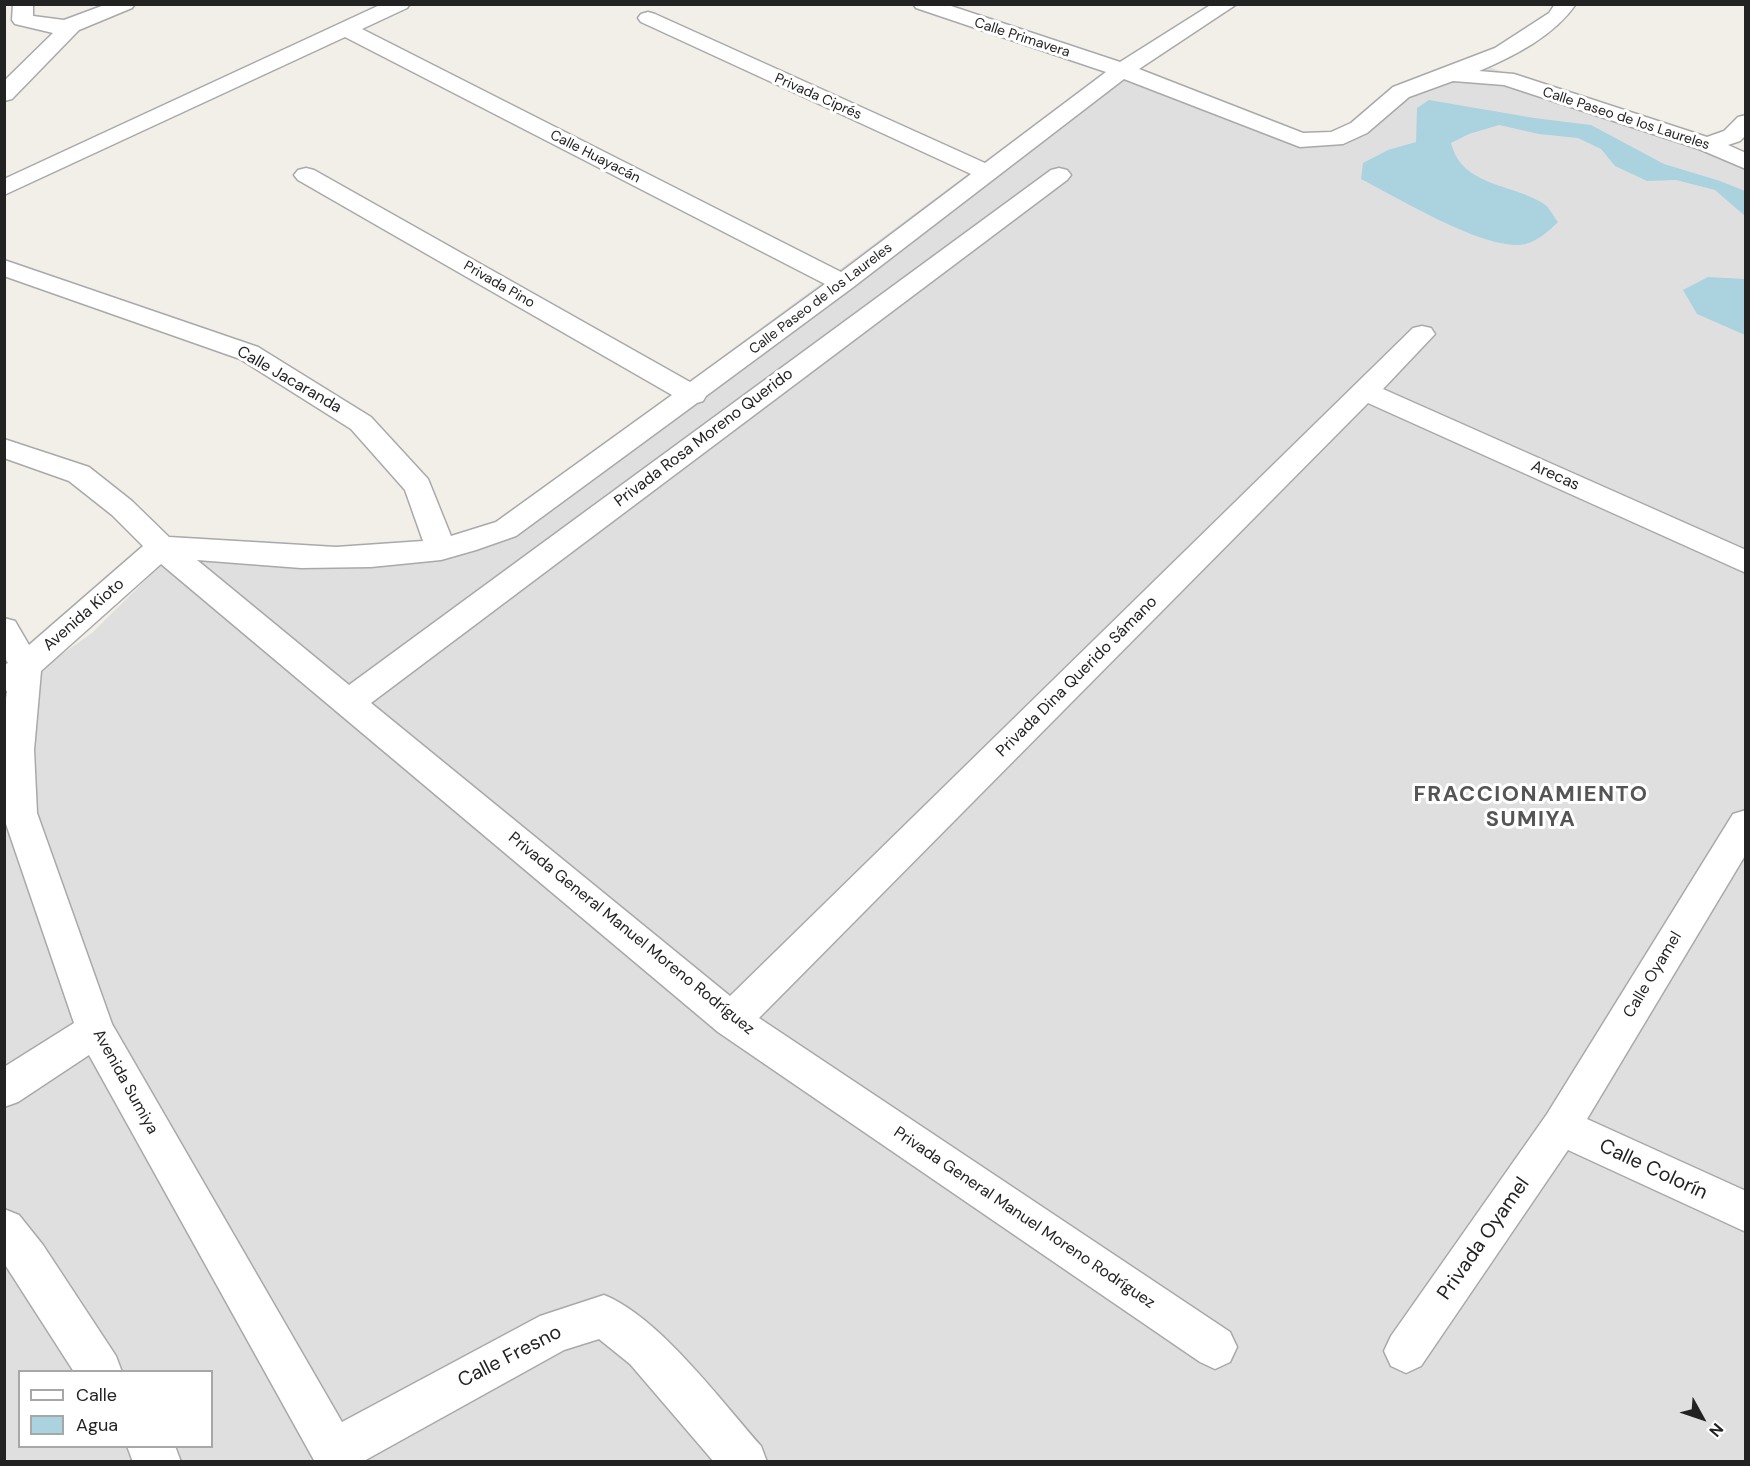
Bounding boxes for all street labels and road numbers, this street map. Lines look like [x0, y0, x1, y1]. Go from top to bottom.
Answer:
street label: Calle Primavera [972, 15, 1072, 61]
street label: Privada Ciprés [772, 70, 864, 124]
street label: Calle Paseo de los Laureles [1540, 84, 1712, 154]
street label: Calle Huayacán [547, 127, 643, 187]
street label: Calle Paseo de los Laureles [746, 240, 896, 358]
street label: Privada Pino [460, 258, 538, 312]
street label: Calle Jacaranda [233, 342, 345, 418]
street label: Privada Rosa Moreno Querido [611, 365, 797, 511]
street label: Arecas [1528, 457, 1582, 495]
street label: Avenida Kioto [40, 575, 128, 655]
street label: Privada Dina Querido Sámano [993, 593, 1161, 761]
street label: Privada General Manuel Moreno Rodríguez [504, 829, 758, 1039]
street label: Calle Oyamel [1620, 928, 1686, 1022]
street label: Avenida Sumiya [88, 1026, 162, 1138]
street label: Privada General Manuel Moreno Rodríguez [890, 1123, 1158, 1313]
street label: Calle Colorín [1595, 1134, 1711, 1206]
street label: Privada Oyamel [1433, 1173, 1535, 1305]
street label: Calle Fresno [454, 1321, 566, 1393]

